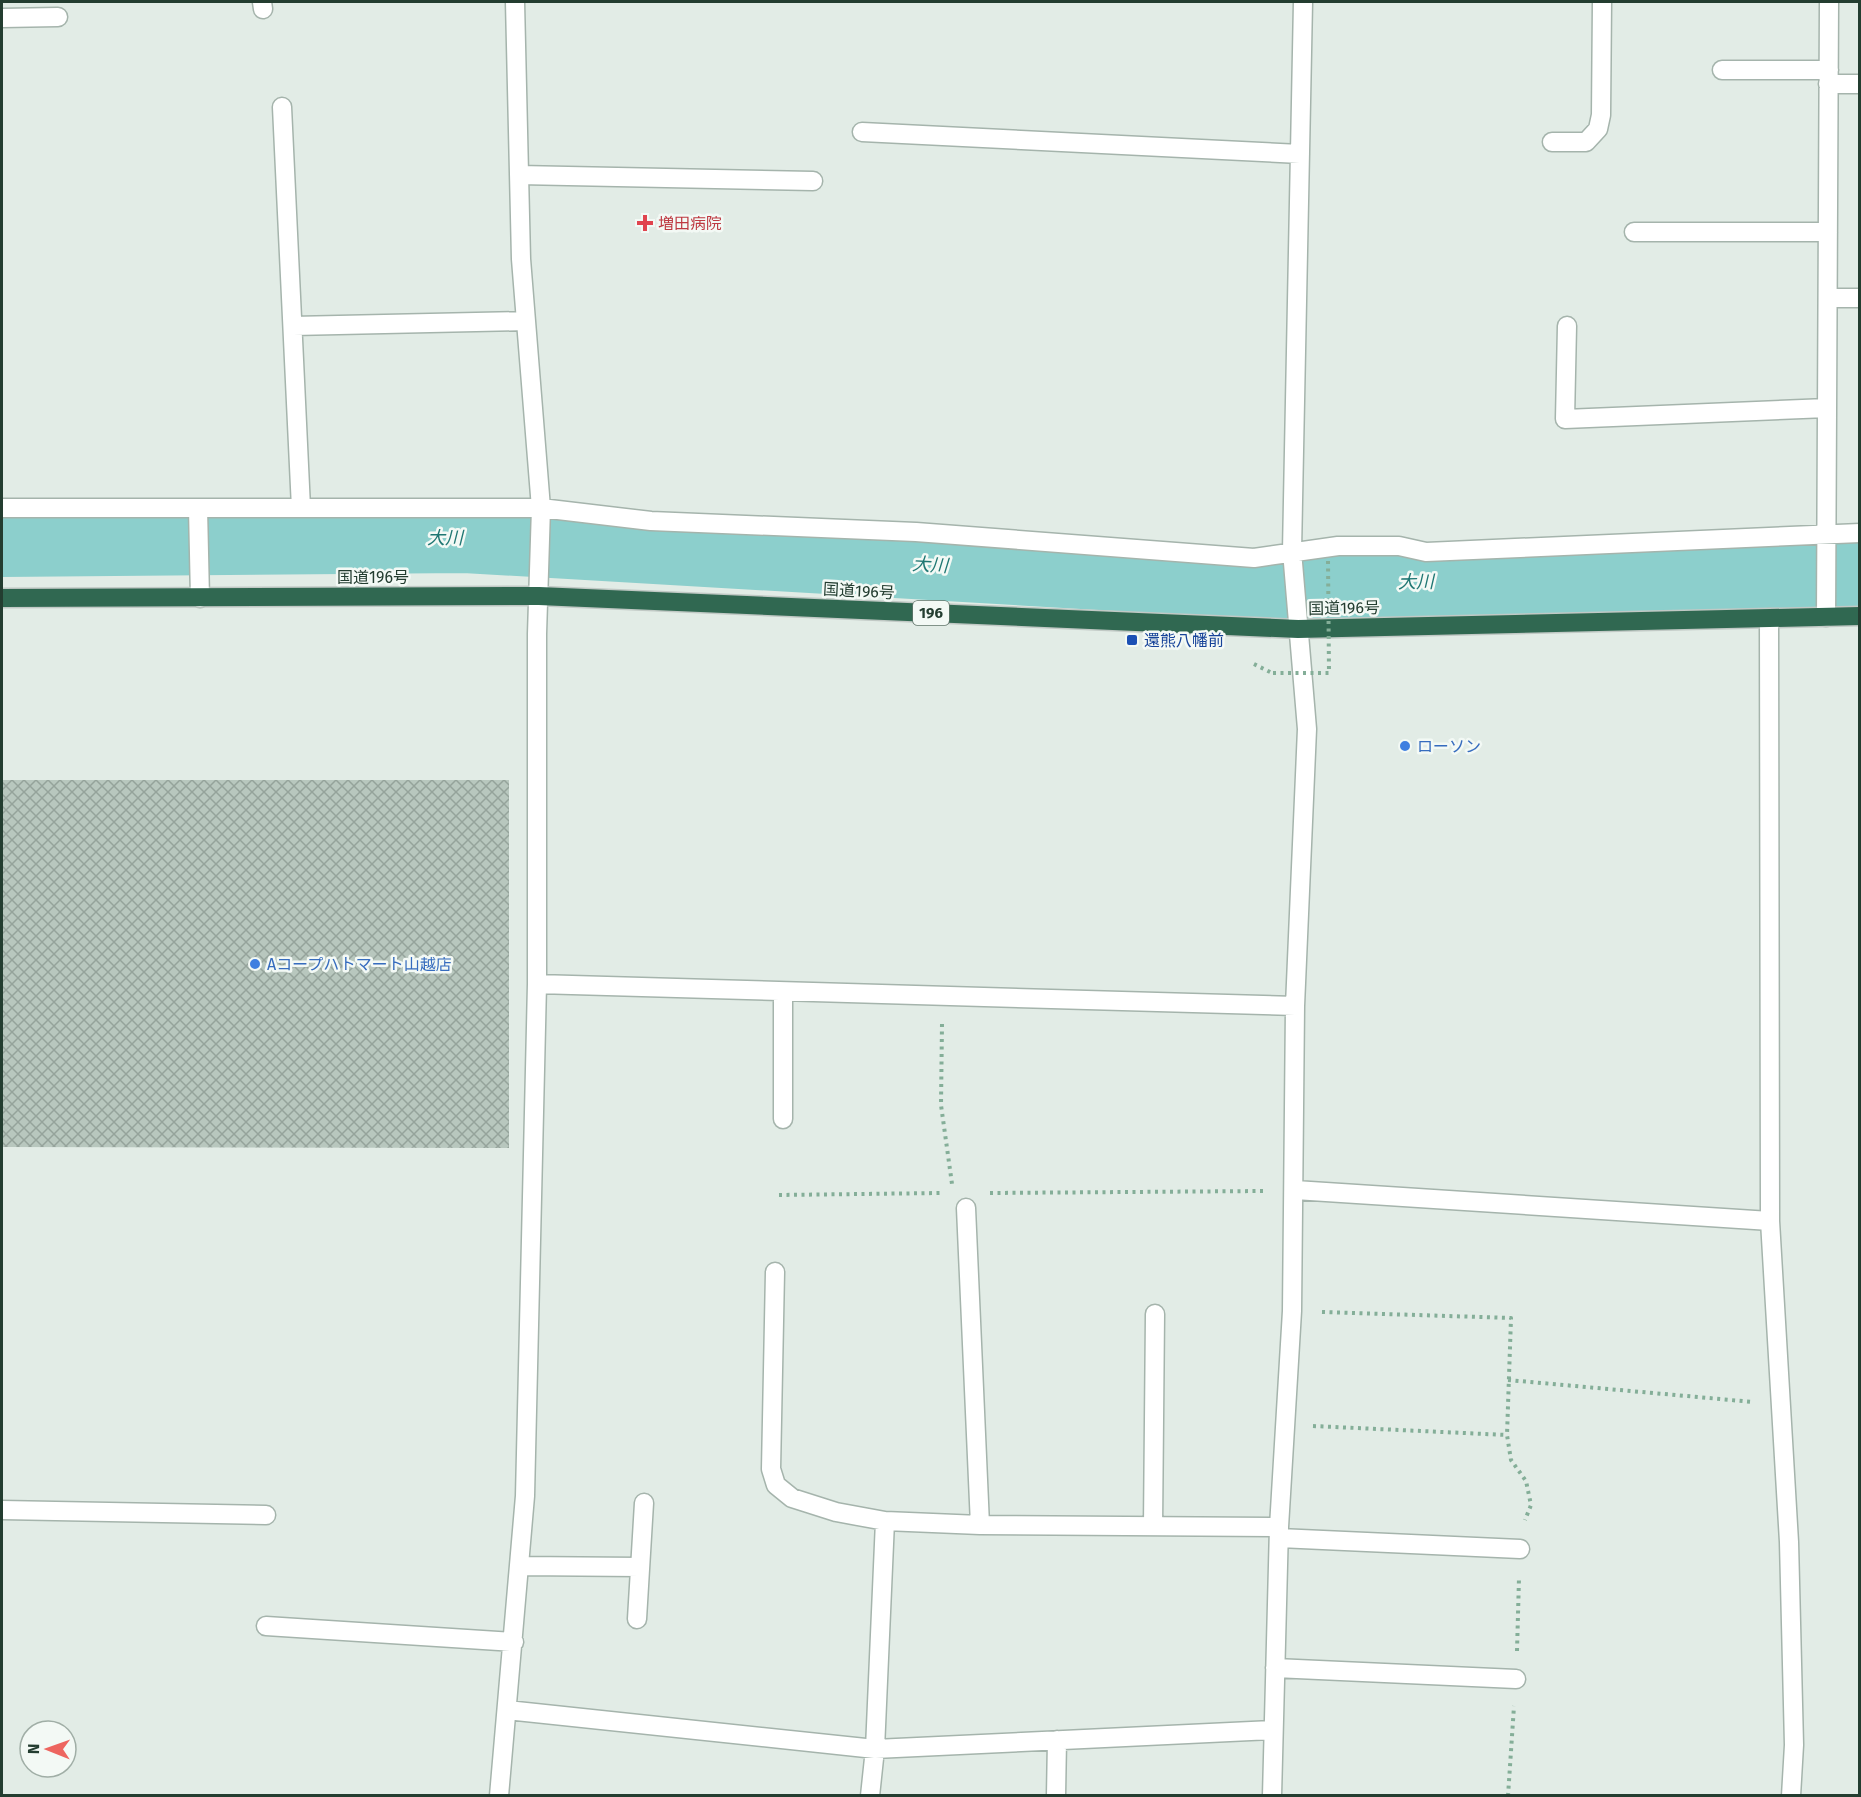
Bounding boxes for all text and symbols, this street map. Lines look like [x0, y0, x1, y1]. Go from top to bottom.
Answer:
marker: 増田病院 [636, 214, 654, 232]
place label: 増田病院 [658, 214, 722, 233]
water label: 大川 [427, 527, 465, 549]
water label: 大川 [911, 553, 951, 577]
street label: 国道196号 [337, 568, 409, 587]
water label: 大川 [1398, 571, 1436, 593]
street label: 国道196号 [823, 580, 895, 602]
street label: 国道196号 [1308, 598, 1380, 618]
road number: 196 [913, 601, 949, 625]
place label: 還熊八幡前 [1144, 631, 1224, 650]
marker: 還熊八幡前 [1125, 633, 1139, 647]
place label: ローソン [1417, 737, 1481, 756]
marker: ローソン [1398, 739, 1412, 753]
place label: Aコープハトマート山越店 [267, 955, 452, 974]
marker: Aコープハトマート山越店 [248, 957, 262, 971]
north arrow [18, 1719, 78, 1779]
text: N [24, 1743, 43, 1754]

